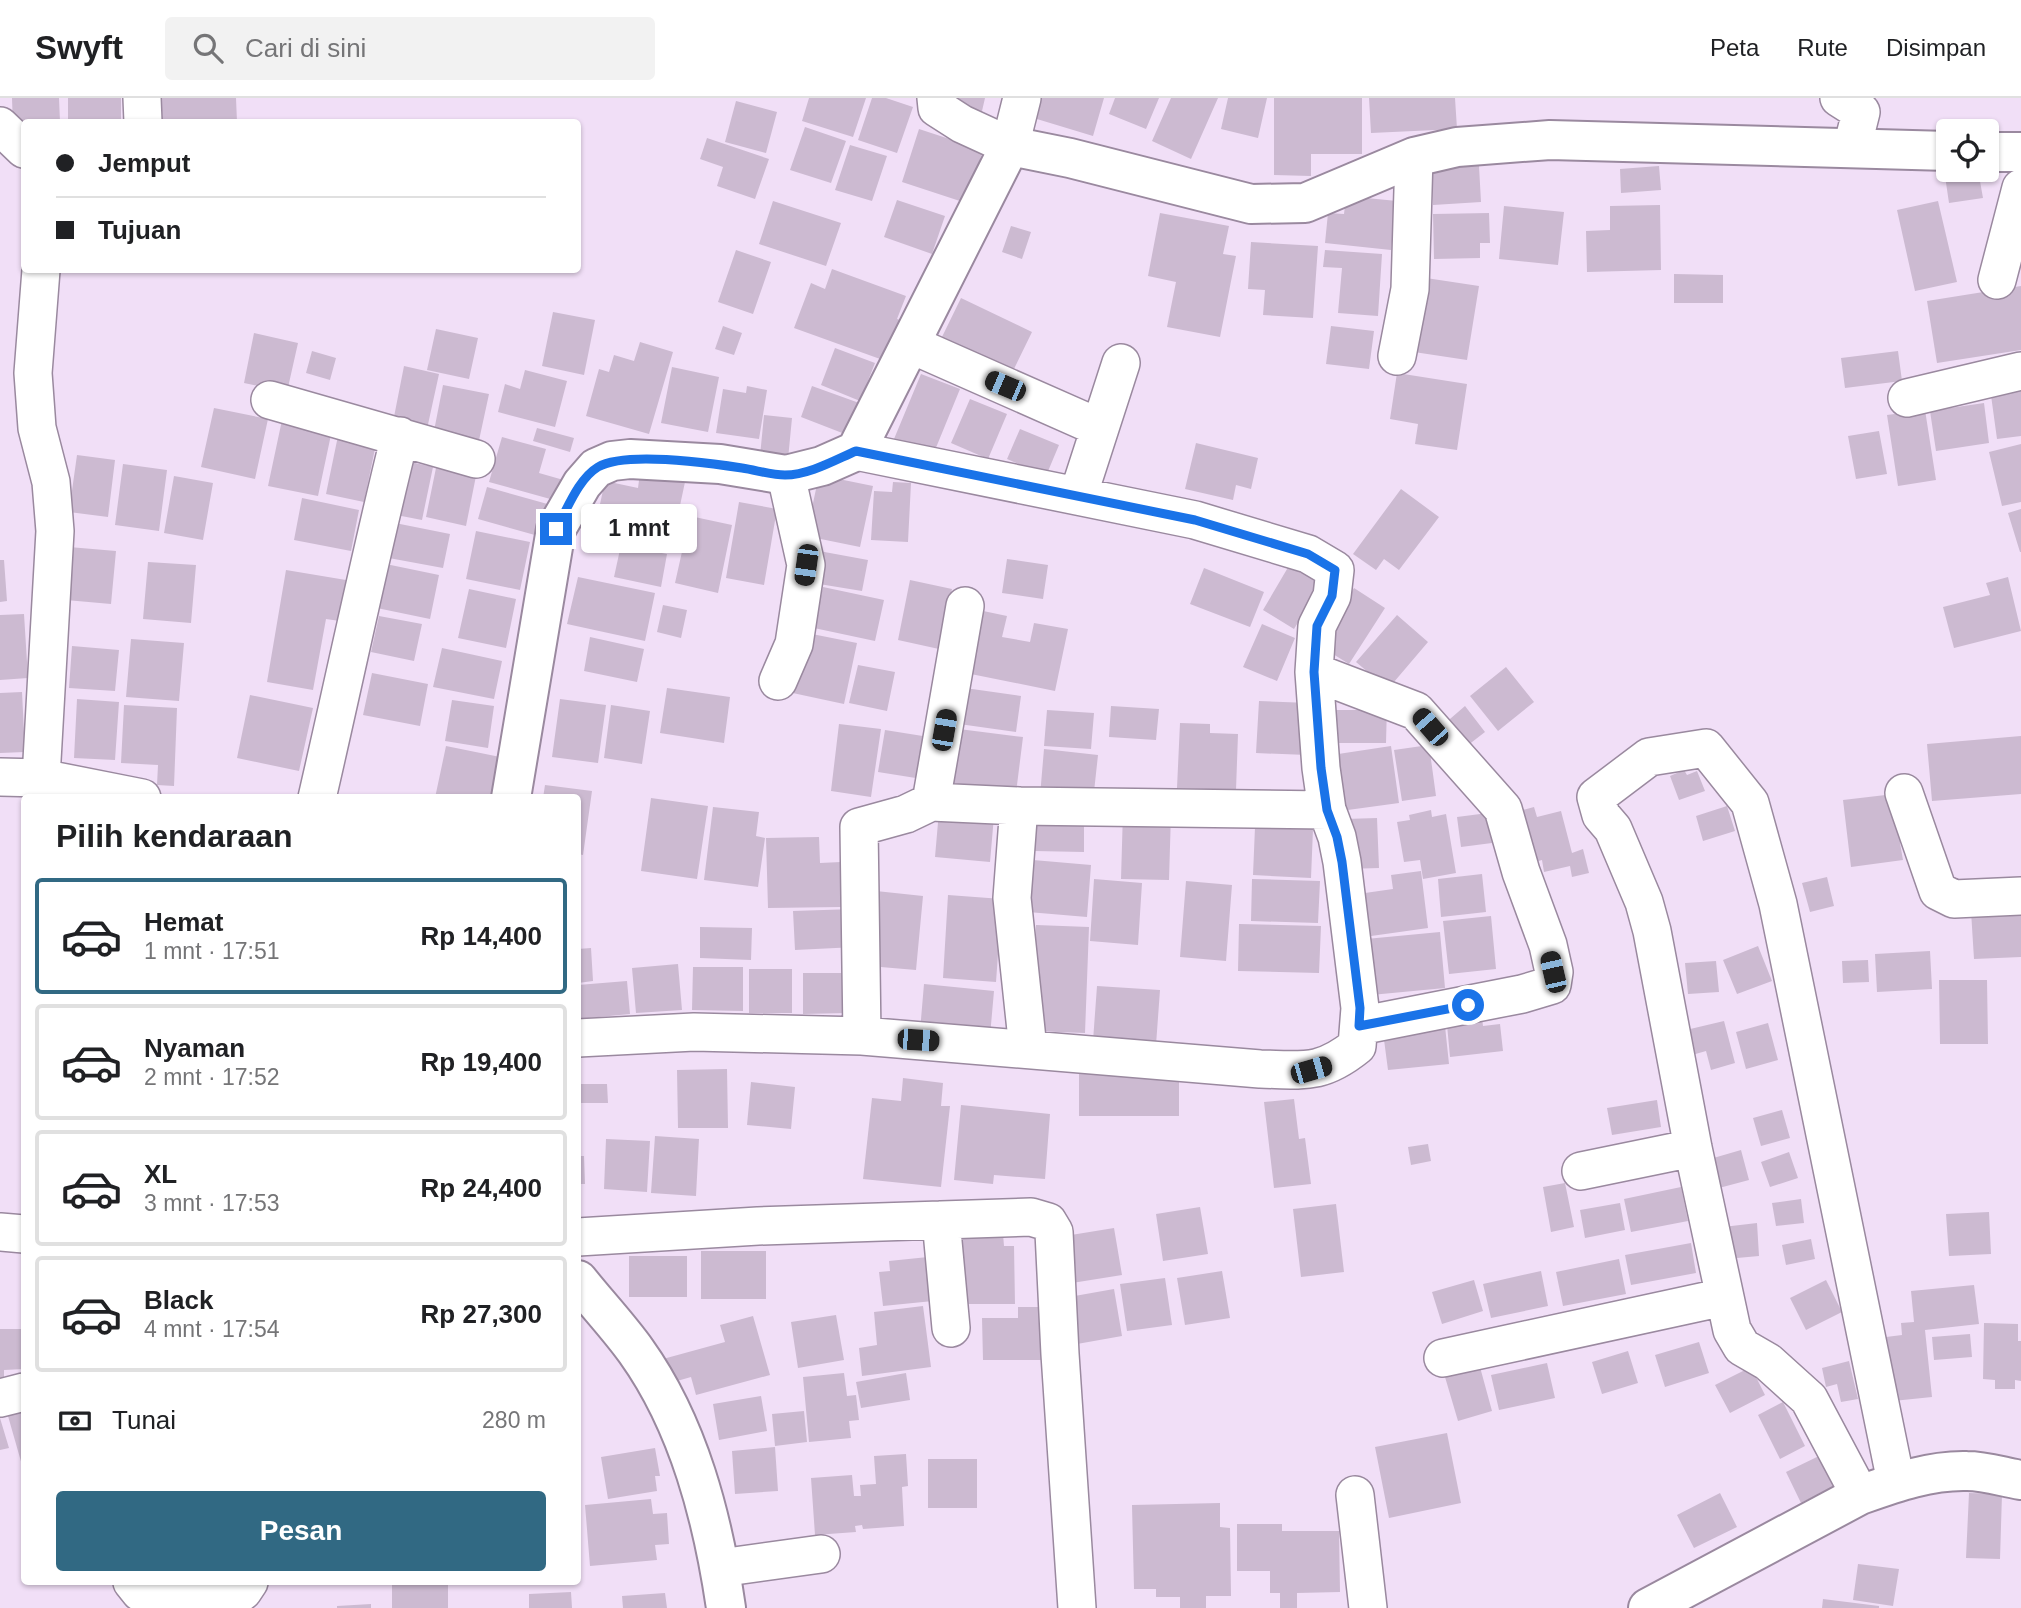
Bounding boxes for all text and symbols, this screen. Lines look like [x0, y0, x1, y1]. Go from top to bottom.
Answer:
search box [165, 17, 655, 80]
text: Swyft [35, 29, 123, 66]
icon: search [189, 29, 227, 67]
text: Cari di sini [245, 33, 366, 63]
text: Peta [1710, 34, 1759, 61]
text: Rute [1797, 34, 1848, 61]
text: Disimpan [1886, 34, 1986, 61]
map controls [1936, 119, 1999, 182]
button: locate [1936, 119, 1999, 182]
text: Jemput [98, 148, 190, 178]
text: Tujuan [98, 215, 181, 245]
car [982, 368, 1029, 404]
callout: 1 mnt [580, 504, 696, 554]
route end [540, 513, 572, 545]
text: 1 mnt [608, 515, 670, 541]
car [793, 543, 820, 587]
car [1409, 704, 1452, 750]
car [931, 707, 958, 753]
text: Pilih kendaraan [56, 818, 293, 854]
icon: car [60, 905, 123, 968]
text: Hemat [144, 907, 223, 937]
text: Rp 14,400 [421, 921, 542, 951]
text: 1 mnt · 17:51 [144, 938, 280, 964]
car [1539, 949, 1568, 995]
route start [1452, 989, 1484, 1021]
car [897, 1028, 940, 1052]
icon: car [60, 1031, 123, 1094]
text: Nyaman [144, 1033, 245, 1063]
text: Rp 19,400 [421, 1047, 542, 1077]
car [1288, 1054, 1335, 1086]
text: 2 mnt · 17:52 [144, 1064, 280, 1090]
icon: car [60, 1157, 123, 1220]
text: XL [144, 1159, 177, 1189]
text: Rp 24,400 [421, 1173, 542, 1203]
text: 3 mnt · 17:53 [144, 1190, 280, 1216]
icon: car [60, 1283, 123, 1346]
text: Black [144, 1285, 213, 1315]
text: Rp 27,300 [421, 1299, 542, 1329]
text: 4 mnt · 17:54 [144, 1316, 280, 1342]
icon: cash [56, 1402, 94, 1440]
text: Tunai [112, 1405, 176, 1435]
text: 280 m [482, 1407, 546, 1433]
button: Pesan [56, 1491, 546, 1571]

